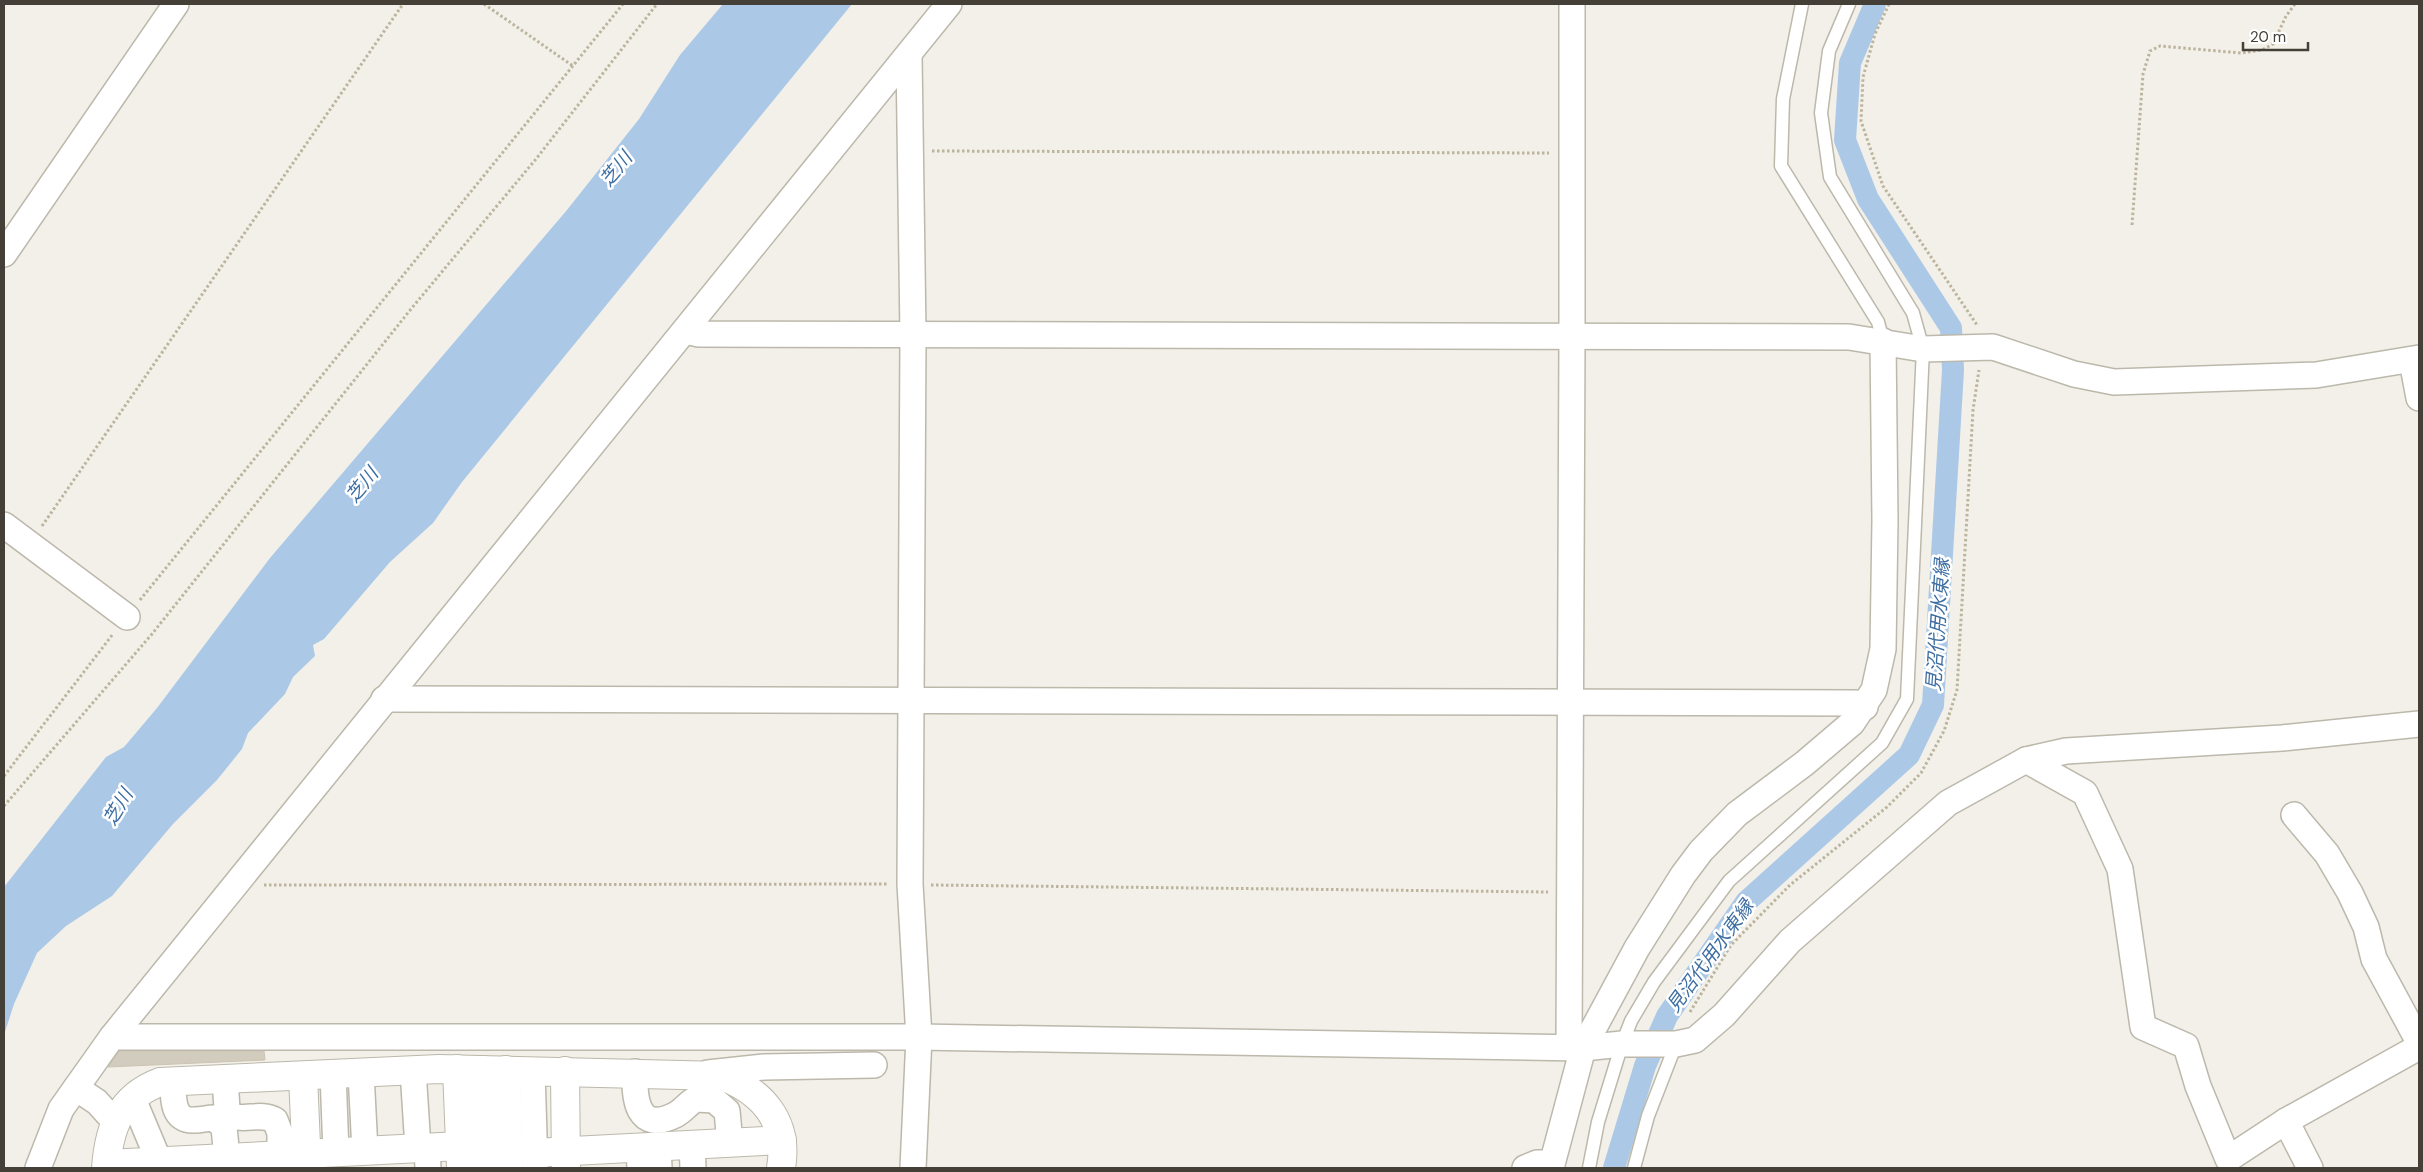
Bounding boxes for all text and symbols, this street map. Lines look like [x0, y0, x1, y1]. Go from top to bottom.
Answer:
scale bar [2243, 20, 2308, 52]
text: 20 m [2250, 27, 2286, 47]
water label: 芝川 [594, 145, 639, 192]
water label: 芝川 [340, 461, 385, 508]
water label: 見沼代用水東縁 [1921, 556, 1955, 692]
water label: 芝川 [97, 783, 140, 830]
water label: 見沼代用水東縁 [1661, 893, 1760, 1017]

